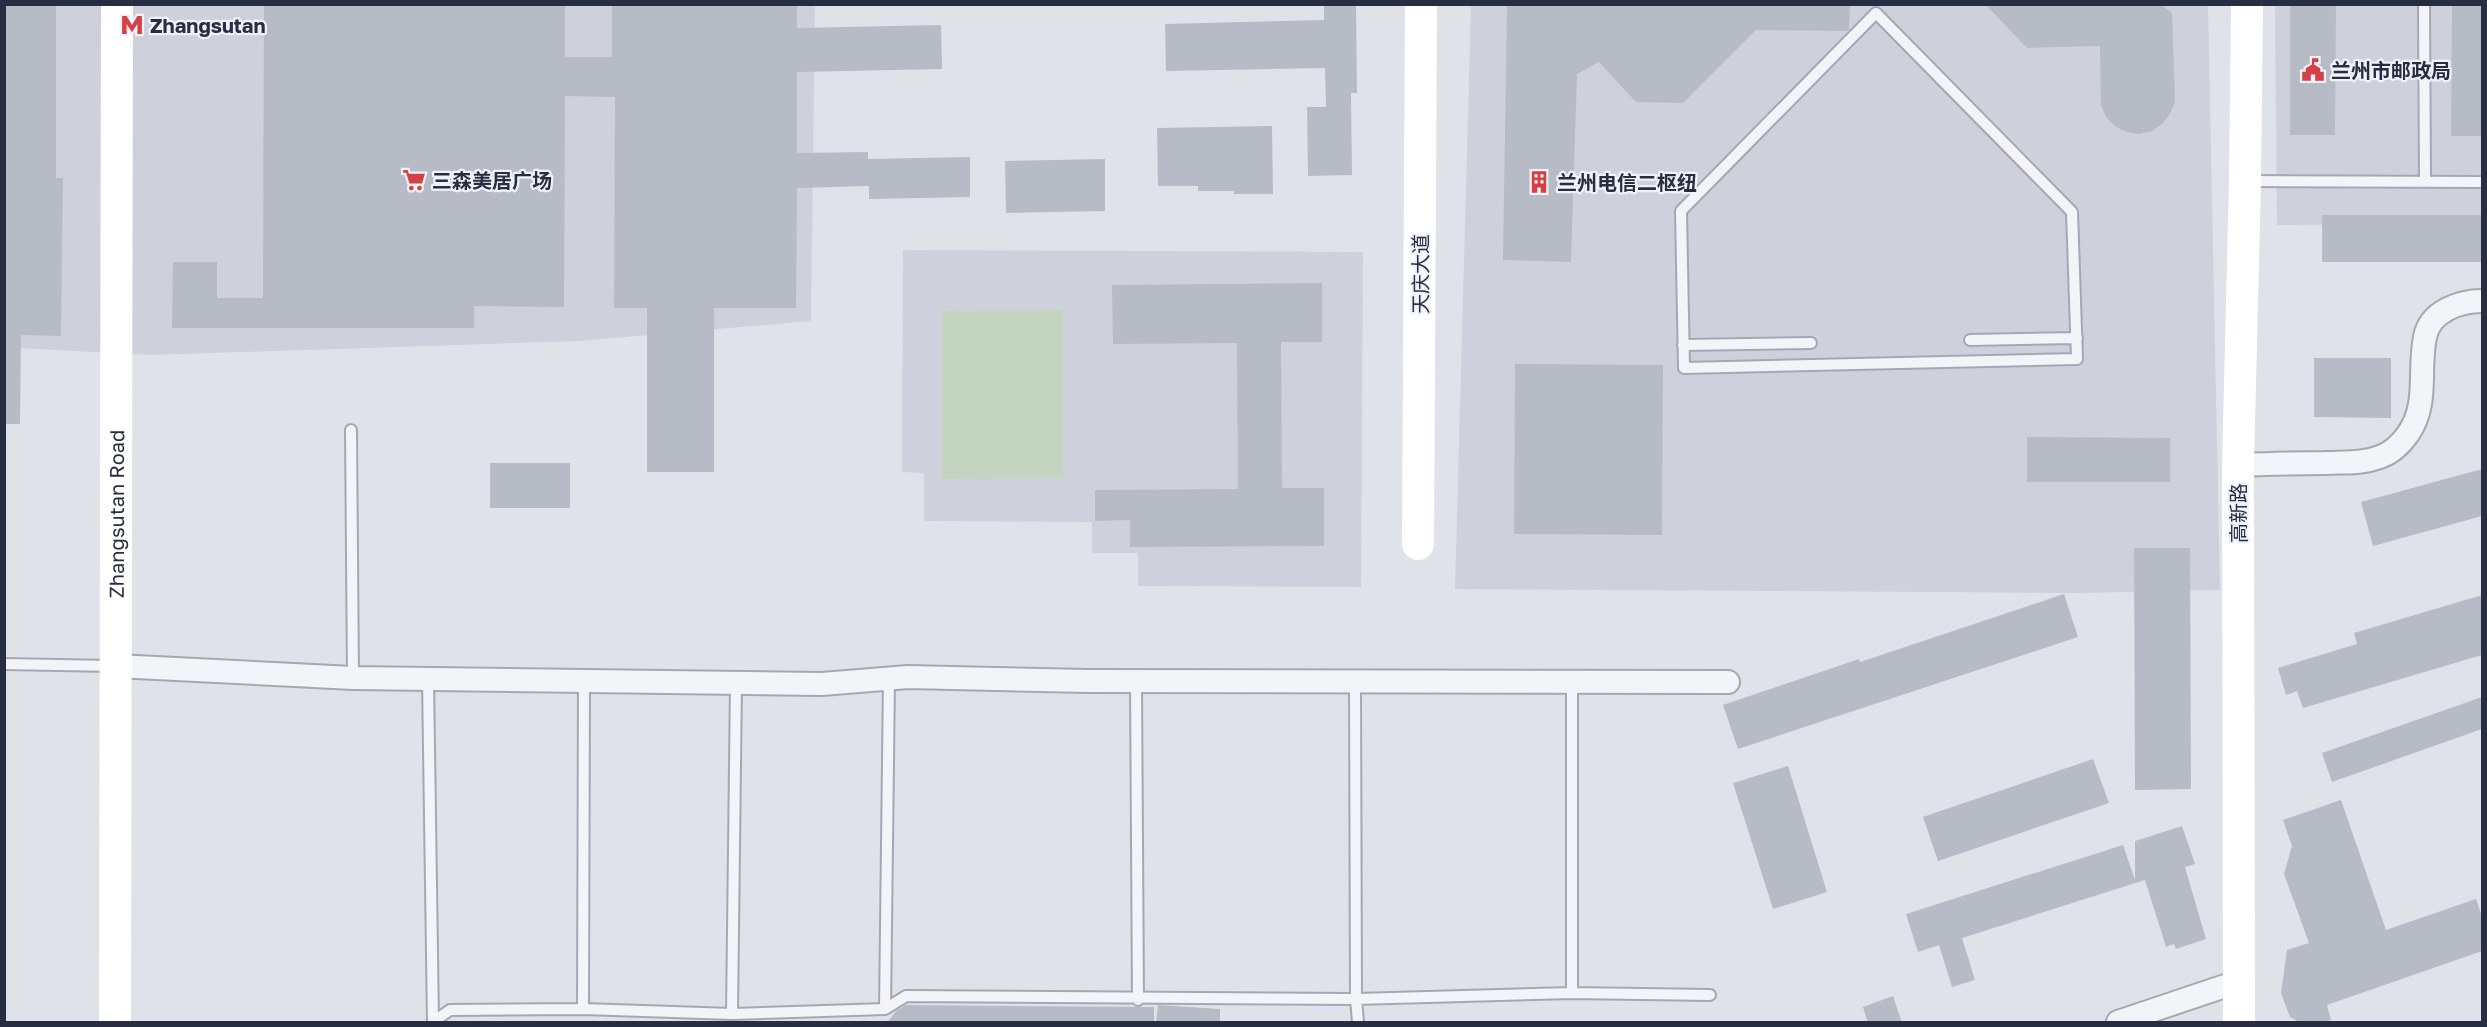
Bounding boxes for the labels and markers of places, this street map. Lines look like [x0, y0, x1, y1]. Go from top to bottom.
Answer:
metro station icon: Zhangsutan [119, 12, 145, 38]
place label: Zhangsutan [150, 13, 266, 37]
public building icon: 兰州市邮政局 [2300, 57, 2326, 83]
place label: 兰州市邮政局 [2331, 58, 2451, 82]
supermarket icon: 三森美居广场 [401, 167, 427, 193]
place label: 三森美居广场 [432, 168, 552, 192]
building icon: 兰州电信二枢纽 [1526, 169, 1552, 195]
place label: 兰州电信二枢纽 [1557, 170, 1697, 194]

